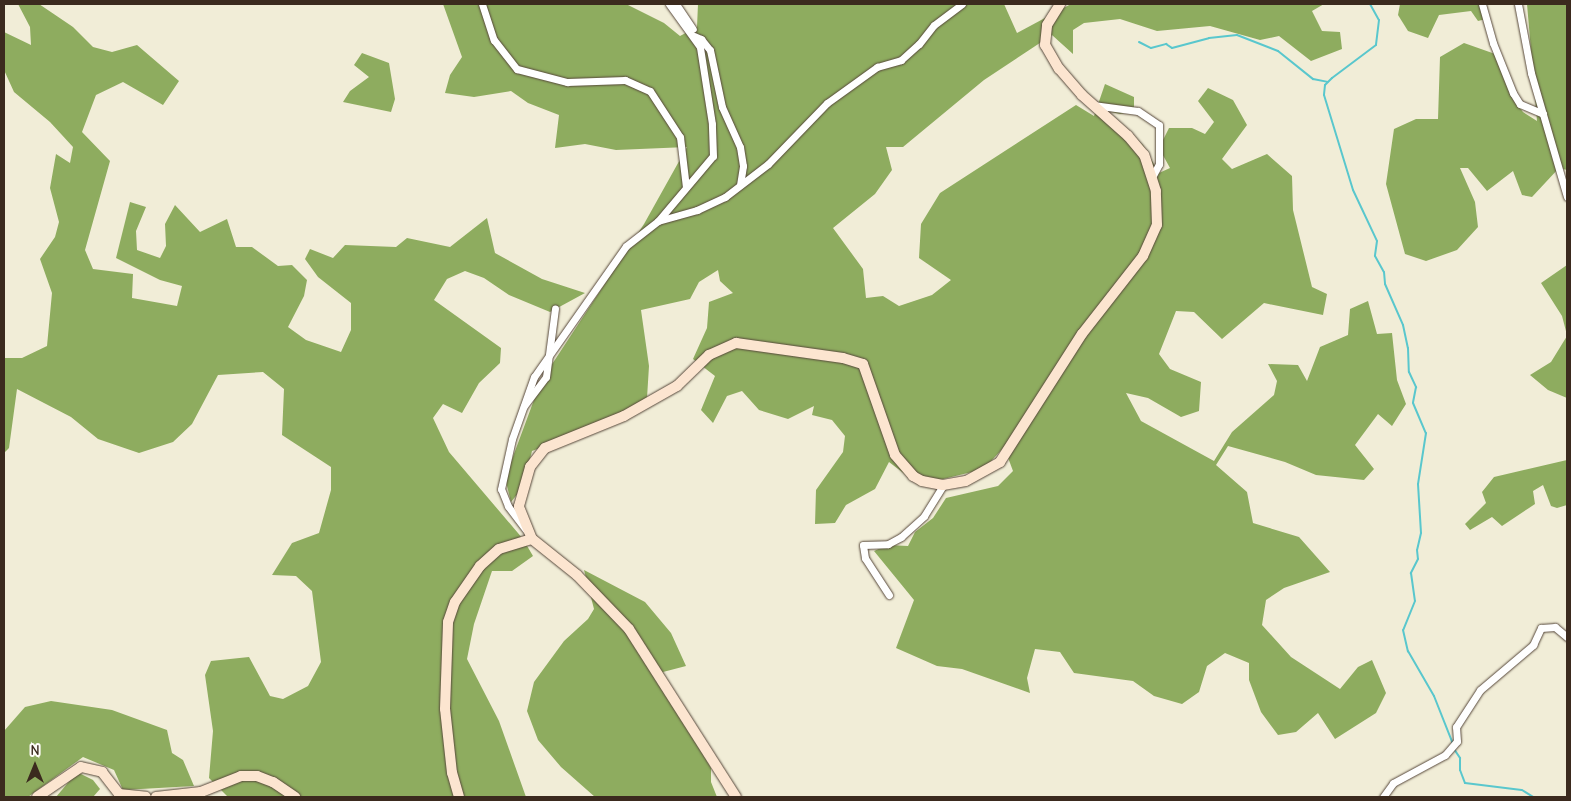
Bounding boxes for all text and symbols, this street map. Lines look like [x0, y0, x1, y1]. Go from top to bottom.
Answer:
north arrow [10, 741, 60, 791]
text: N [30, 742, 40, 759]

